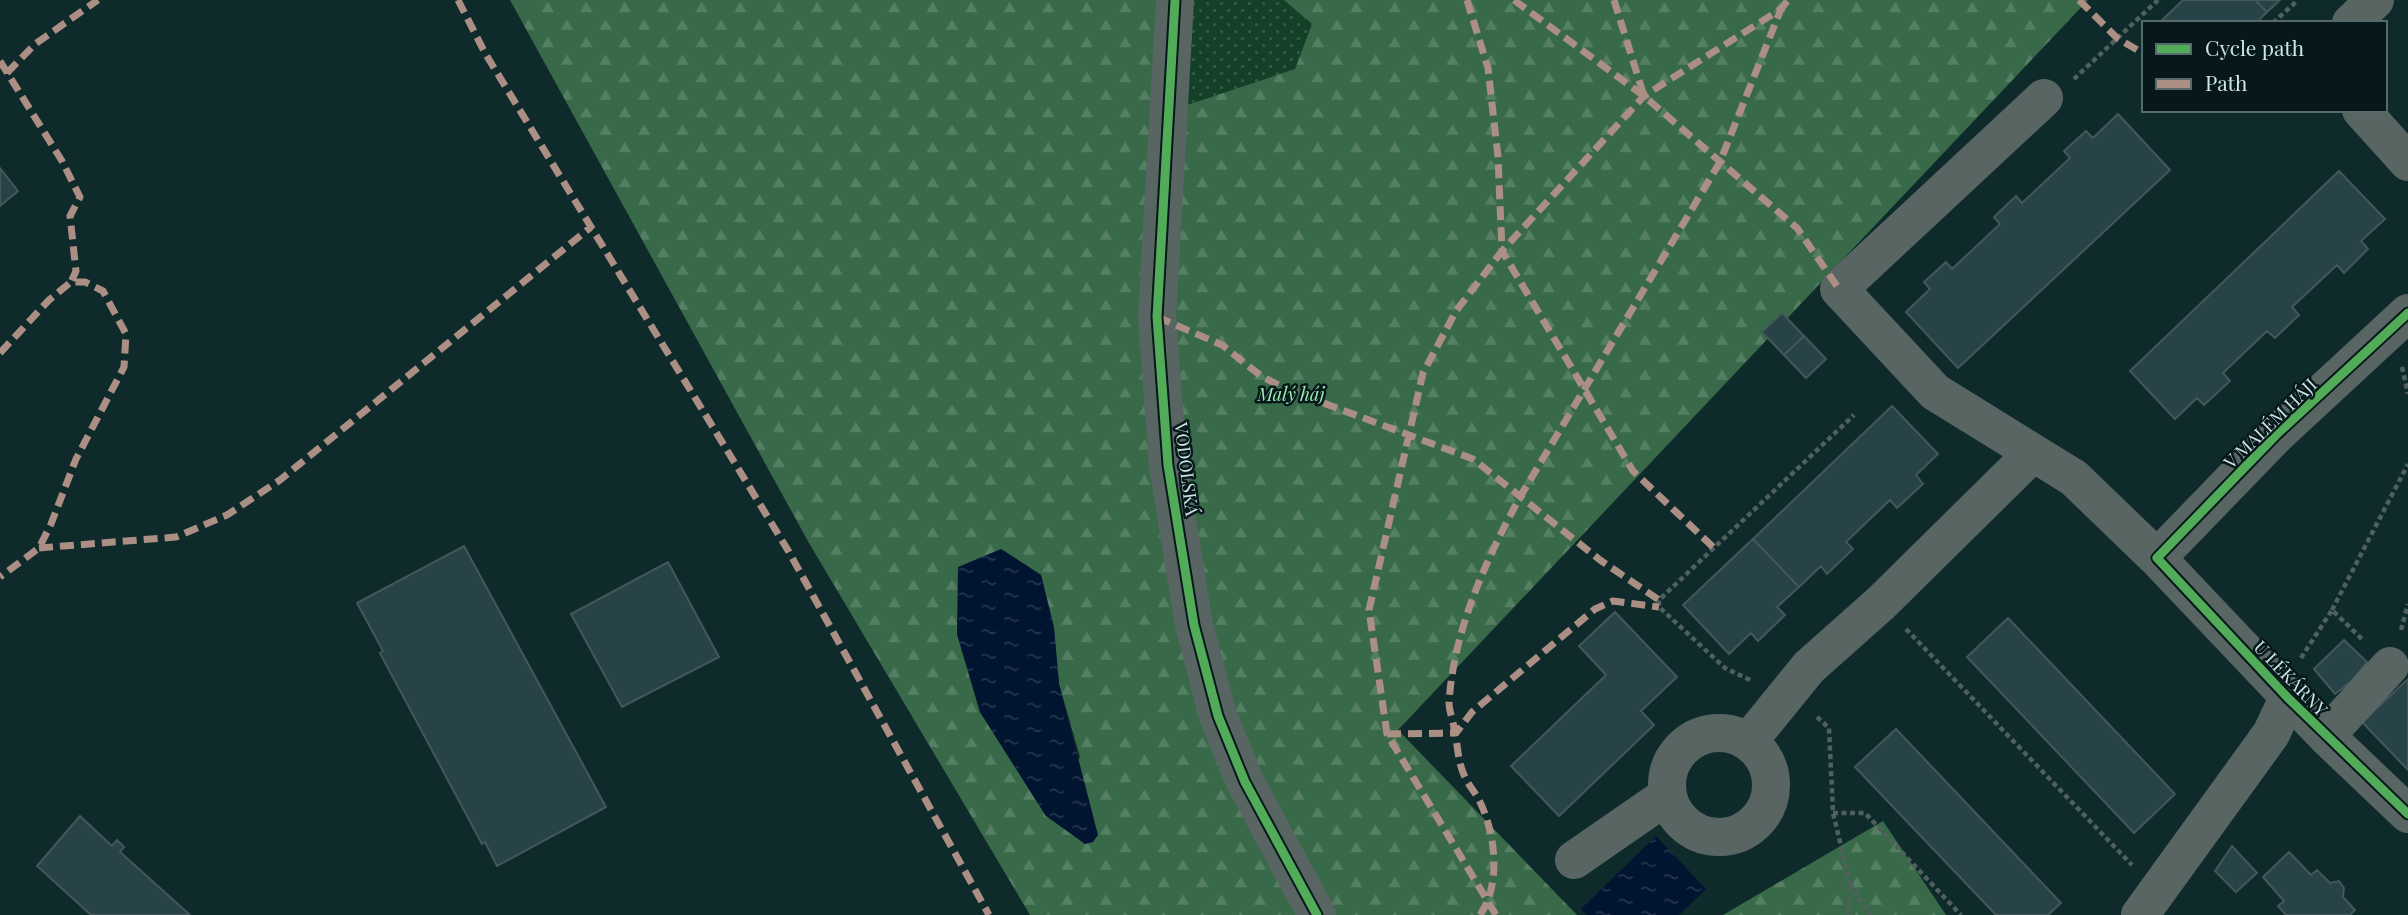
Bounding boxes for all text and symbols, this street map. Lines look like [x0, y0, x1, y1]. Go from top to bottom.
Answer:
legend [2142, 21, 2387, 112]
text: Cycle path [2205, 33, 2305, 61]
text: Path [2205, 68, 2248, 96]
street label: V MALÉM HÁJI [2218, 373, 2322, 474]
park label: Malý háj [1257, 382, 1325, 406]
street label: VODOLSKÁ [1169, 420, 1205, 518]
street label: U LÉKÁRNY [2249, 635, 2333, 721]

